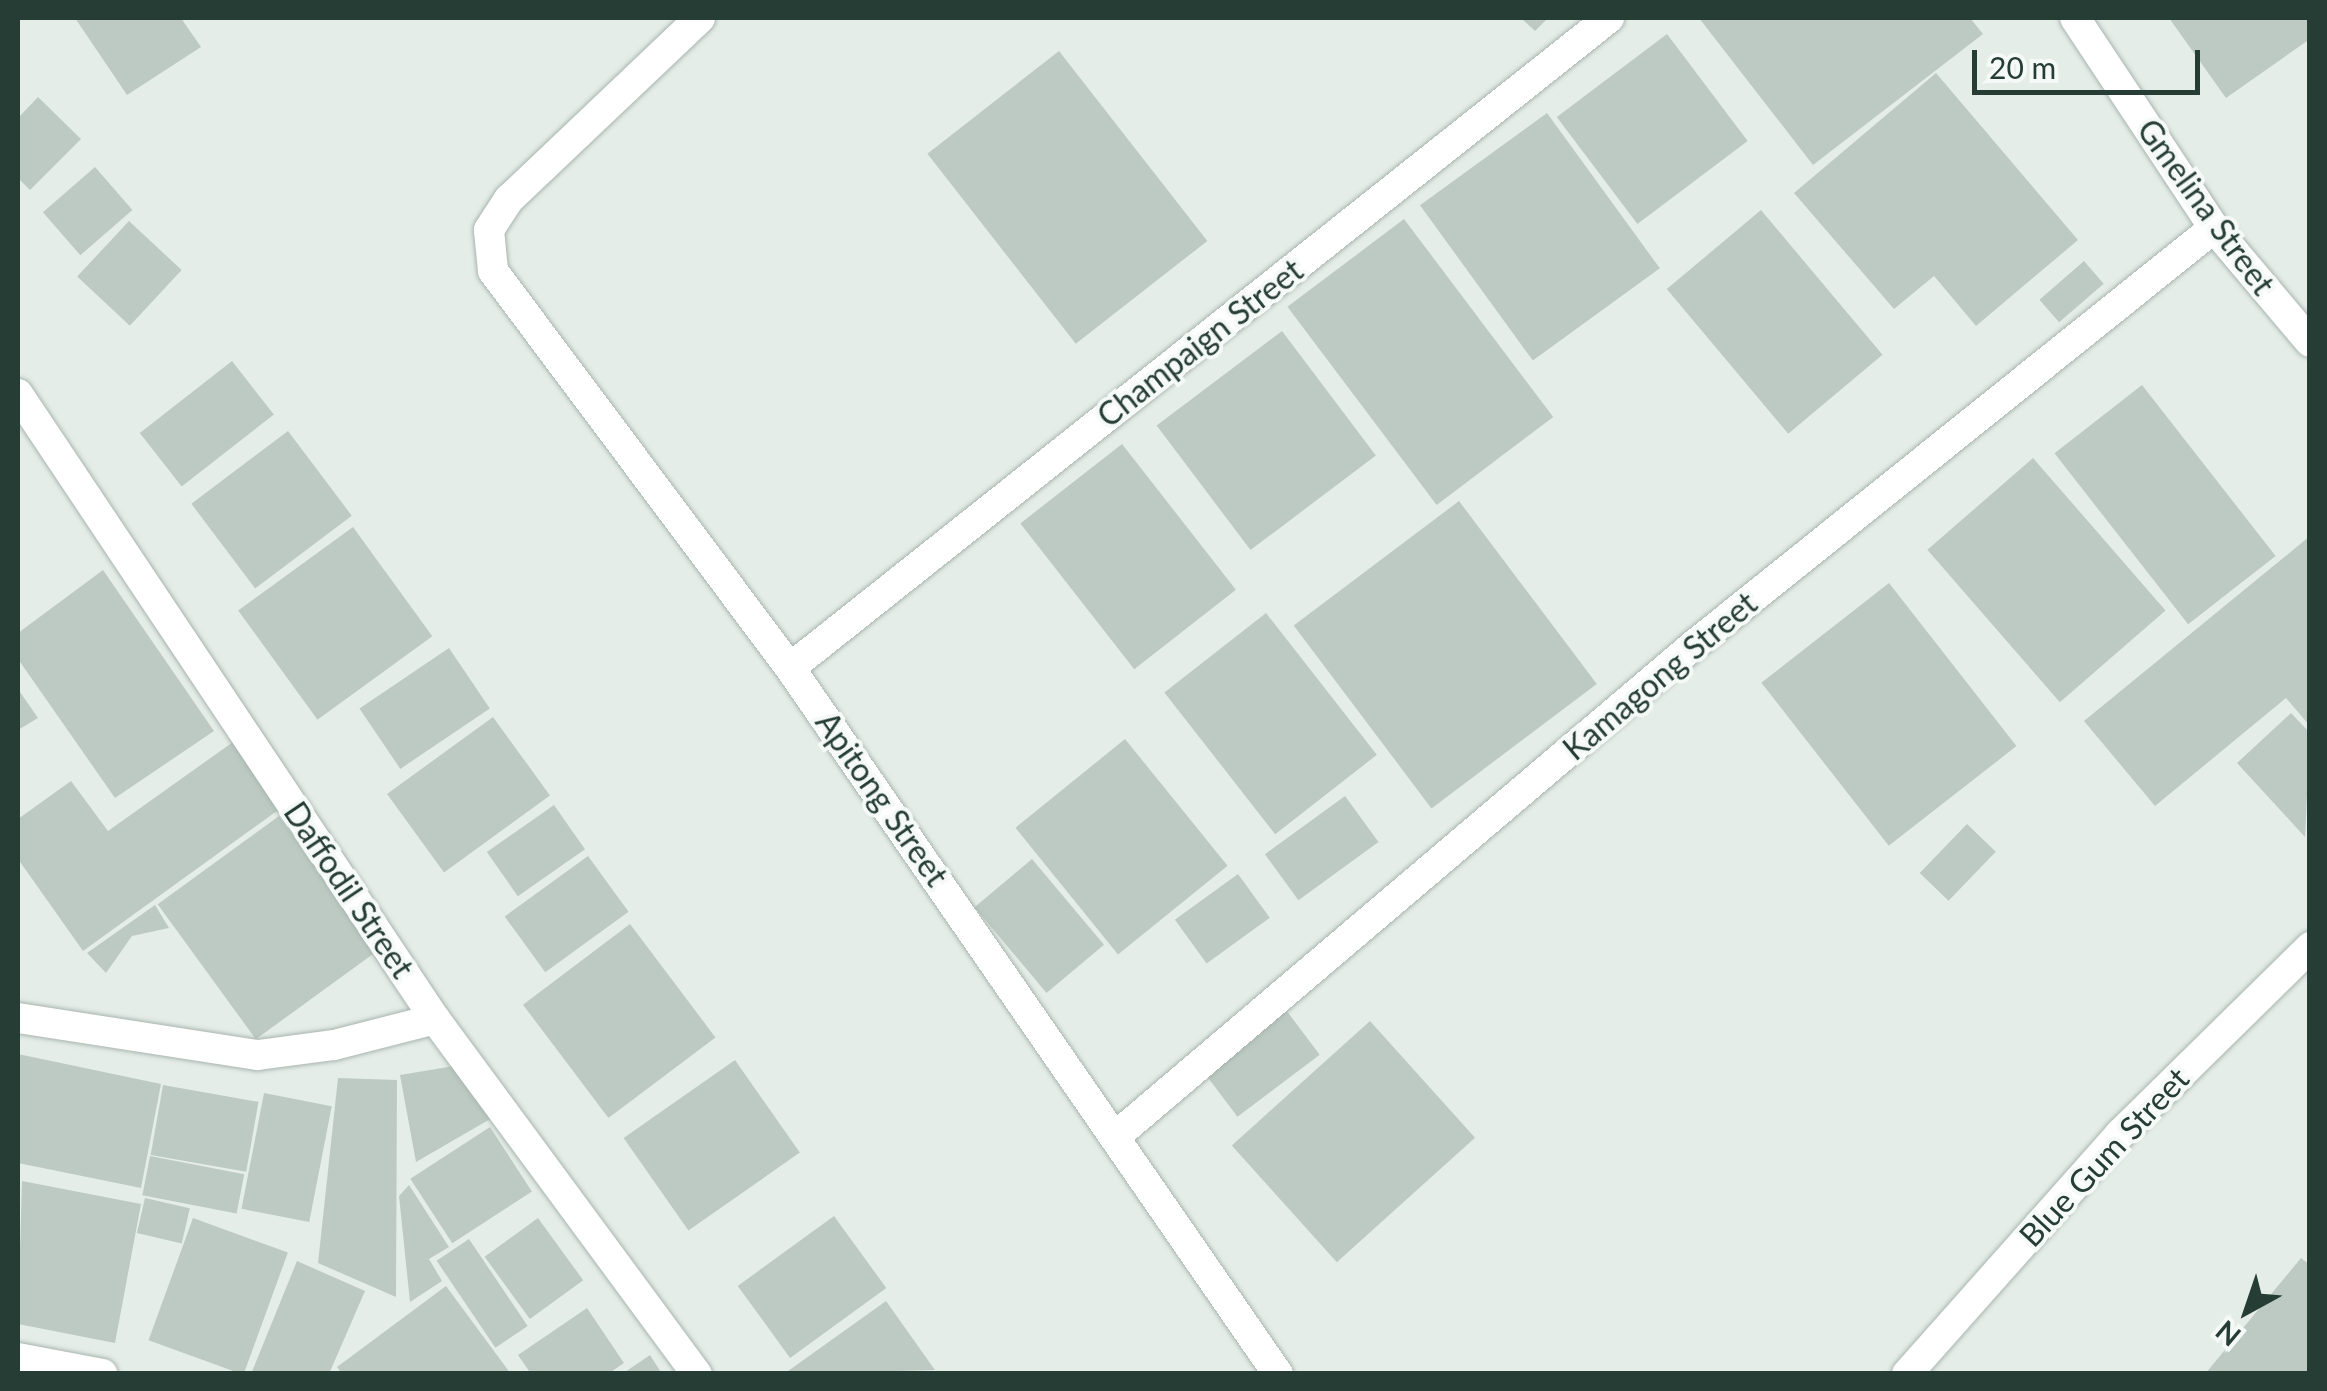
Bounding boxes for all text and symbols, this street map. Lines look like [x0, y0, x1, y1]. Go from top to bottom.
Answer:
scale bar [1977, 30, 2204, 92]
text: 20 m [1989, 49, 2056, 85]
street label: Gmelina Street [2129, 112, 2283, 302]
street label: Champaign Street [1090, 251, 1310, 435]
street label: Kamagong Street [1555, 584, 1765, 768]
street label: Apitong Street [808, 705, 956, 893]
street label: Daffodil Street [276, 795, 422, 985]
street label: Blue Gum Street [2011, 1060, 2197, 1254]
north arrow [2197, 1261, 2297, 1361]
text: N [2209, 1314, 2247, 1354]

